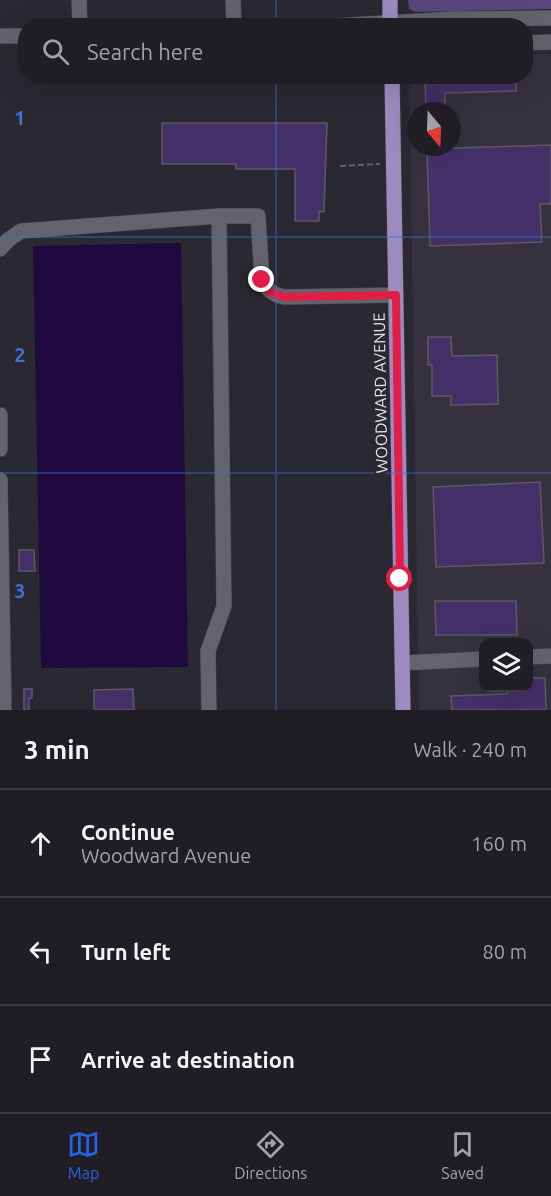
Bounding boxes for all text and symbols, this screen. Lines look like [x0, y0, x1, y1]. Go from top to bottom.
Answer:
search box [18, 18, 533, 84]
icon: search [39, 35, 72, 68]
text: Search here [87, 39, 203, 64]
north arrow [407, 102, 461, 156]
text: 1 [14, 106, 26, 129]
route end [248, 266, 274, 292]
street label: WOODWARD AVENUE [370, 312, 390, 474]
text: 2 [14, 343, 26, 366]
route start [386, 565, 412, 591]
text: 3 [14, 579, 26, 602]
map controls [479, 638, 533, 692]
button: layers [479, 638, 533, 692]
text: 3 min [24, 735, 90, 764]
text: Walk · 240 m [414, 738, 527, 761]
text: Continue [81, 819, 175, 844]
icon: ahead [24, 827, 57, 860]
text: 160 m [471, 832, 527, 855]
text: Woodward Avenue [81, 844, 251, 867]
icon: left [24, 935, 57, 968]
text: Turn left [81, 939, 171, 964]
text: 80 m [483, 940, 527, 963]
icon: arrive [24, 1043, 57, 1076]
text: Arrive at destination [81, 1047, 295, 1072]
tab: Map [67, 1128, 100, 1182]
tab: Directions [234, 1128, 307, 1182]
tab: Saved [441, 1128, 484, 1182]

